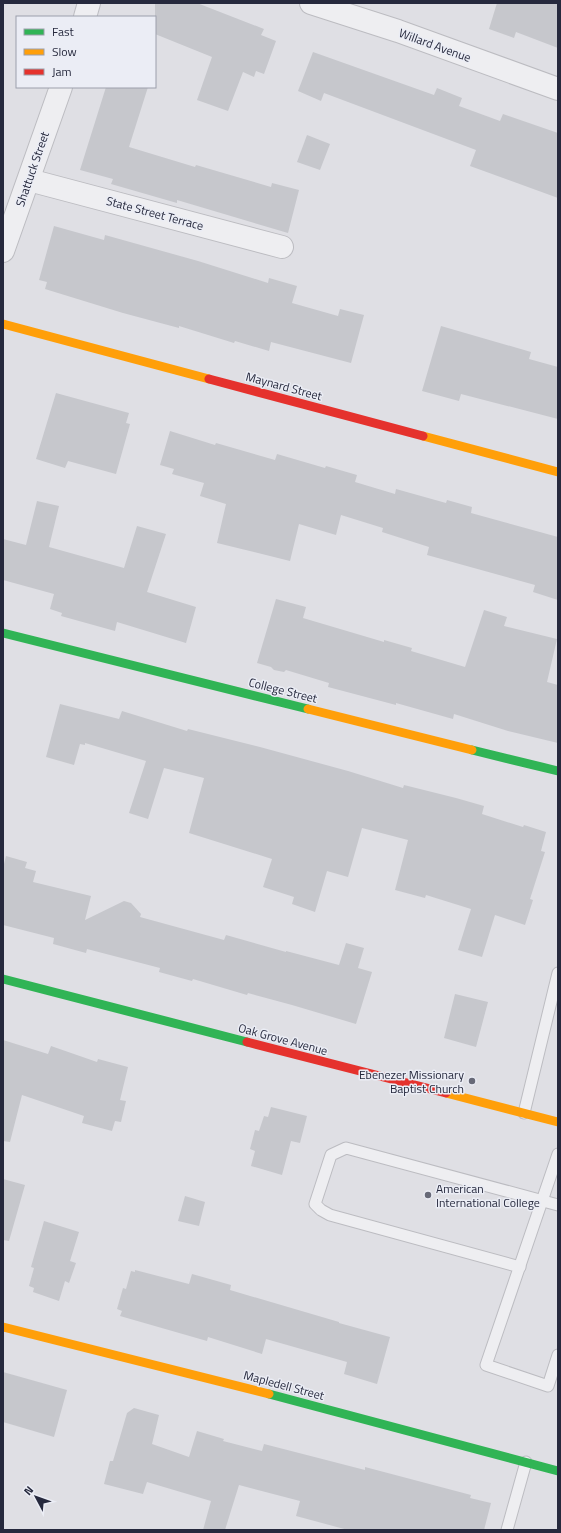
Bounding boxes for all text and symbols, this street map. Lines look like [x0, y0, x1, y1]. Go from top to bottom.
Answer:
legend [16, 16, 156, 88]
text: Fast [52, 22, 75, 41]
street label: Willard Avenue [396, 23, 474, 67]
text: Slow [52, 42, 77, 61]
text: Jam [52, 62, 72, 81]
street label: Shattuck Street [10, 128, 54, 209]
street label: State Street Terrace [104, 191, 206, 235]
street label: Maynard Street [244, 367, 325, 405]
street label: College Street [247, 672, 320, 708]
street label: Oak Grove Avenue [236, 1018, 330, 1060]
place label: Ebenezer Missionary Baptist Church [359, 1065, 464, 1098]
marker: Ebenezer Missionary Baptist Church [467, 1076, 477, 1086]
place label: American International College [436, 1179, 540, 1212]
marker: American International College [423, 1190, 433, 1200]
street label: Mapledell Street [242, 1365, 327, 1405]
north arrow [16, 1477, 56, 1517]
text: N [20, 1482, 37, 1499]

